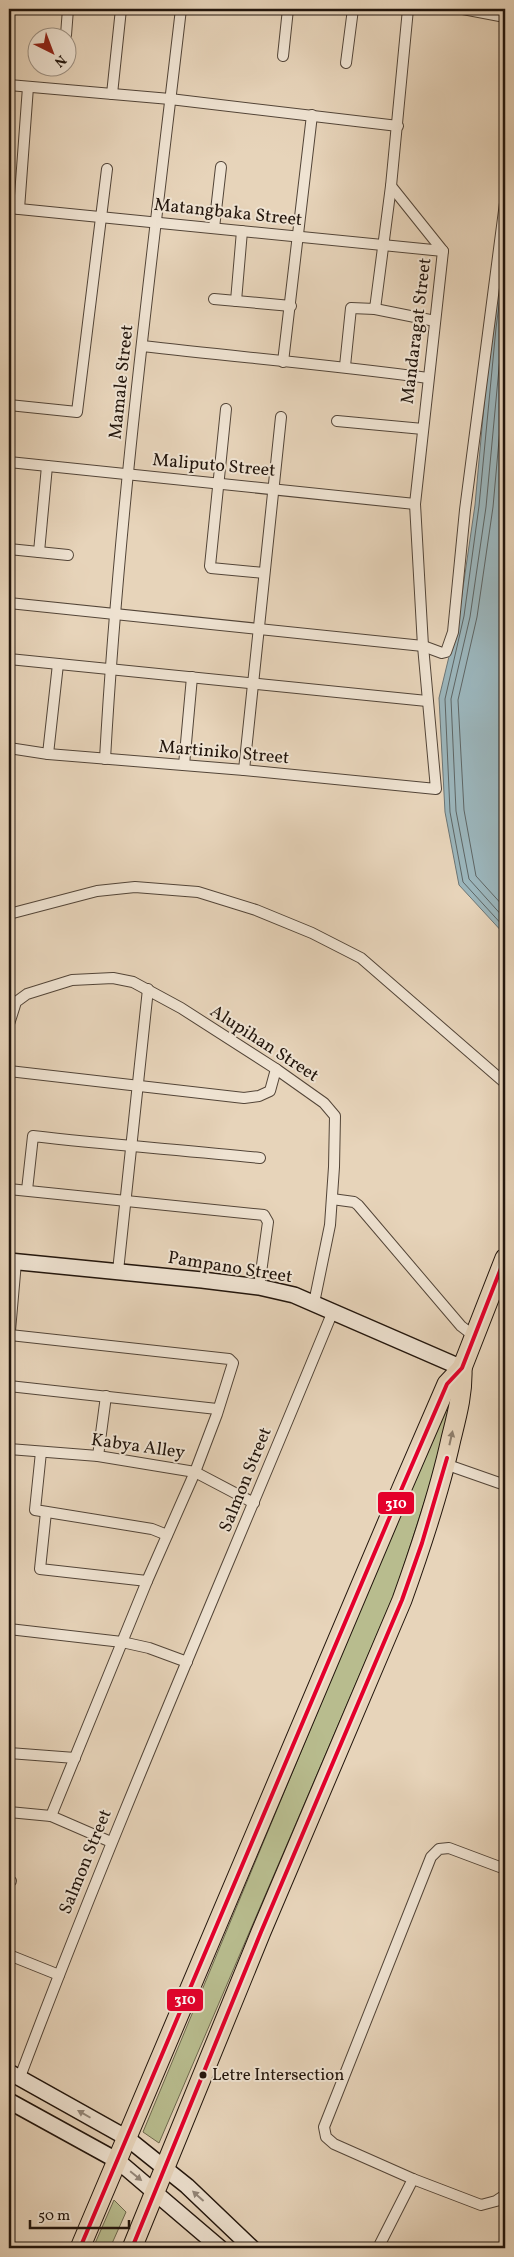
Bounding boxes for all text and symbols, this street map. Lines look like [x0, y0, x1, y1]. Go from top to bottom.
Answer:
north arrow [28, 28, 78, 78]
text: N [50, 50, 70, 71]
street label: Matangbaka Street [153, 193, 303, 233]
street label: Mandaragat Street [396, 256, 438, 406]
street label: Mamale Street [104, 323, 140, 441]
street label: Maliputo Street [151, 448, 277, 484]
street label: Martiniko Street [158, 735, 290, 771]
street label: Alupihan Street [205, 999, 323, 1089]
street label: Pampano Street [166, 1246, 294, 1290]
street label: Salmon Street [214, 1424, 278, 1536]
street label: Kabya Alley [89, 1428, 187, 1466]
one-way arrow [447, 1431, 455, 1446]
line badge: 310 [377, 1491, 415, 1515]
text: 310 [385, 1495, 407, 1514]
street label: Salmon Street [54, 1806, 118, 1918]
line badge: 310 [166, 1988, 204, 2012]
text: 310 [174, 1991, 196, 2010]
place label: Letre Intersection [212, 2064, 344, 2087]
marker: Letre Intersection [198, 2070, 208, 2080]
one-way arrow [77, 2110, 92, 2118]
one-way arrow [129, 2171, 142, 2182]
one-way arrow [192, 2190, 204, 2202]
scale bar [30, 2197, 129, 2229]
text: 50 m [38, 2206, 70, 2227]

